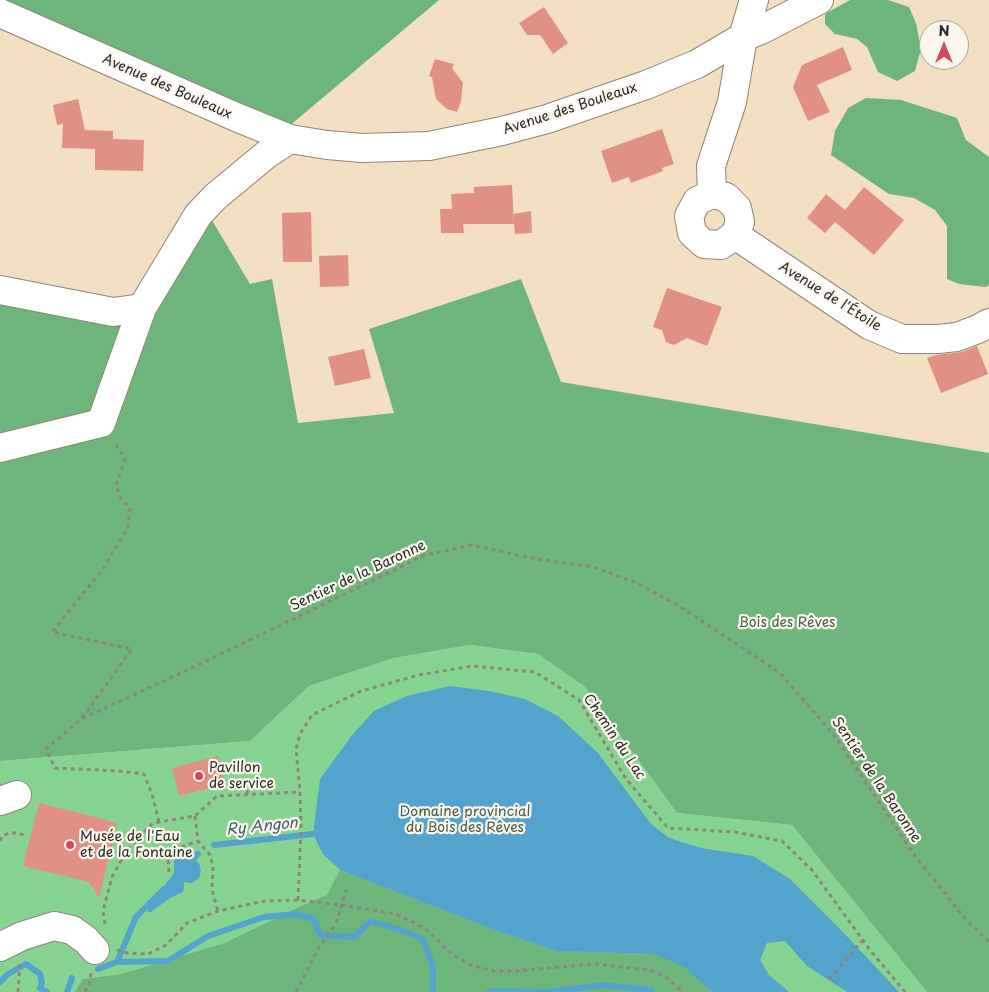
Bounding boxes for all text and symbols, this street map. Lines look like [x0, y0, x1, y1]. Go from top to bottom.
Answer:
north arrow [919, 20, 969, 70]
text: N [938, 20, 950, 41]
street label: Avenue des Bouleaux [100, 51, 234, 123]
street label: Avenue des Bouleaux [501, 79, 639, 139]
street label: Avenue de l'Étoile [776, 259, 884, 335]
street label: Sentier de la Baronne [288, 537, 428, 615]
park label: Bois des Rêves [739, 615, 835, 631]
street label: Chemin du Lac [579, 691, 649, 783]
street label: Sentier de la Baronne [828, 714, 924, 846]
place label: Pavillon de service [209, 760, 274, 792]
marker: Pavillon de service [193, 770, 205, 782]
park label: Domaine provincial du Bois des Rêves [400, 804, 530, 836]
water label: Ry Angon [225, 814, 299, 840]
place label: Musée de l'Eau et de la Fontaine [80, 829, 193, 862]
marker: Musée de l'Eau et de la Fontaine [64, 839, 76, 851]

